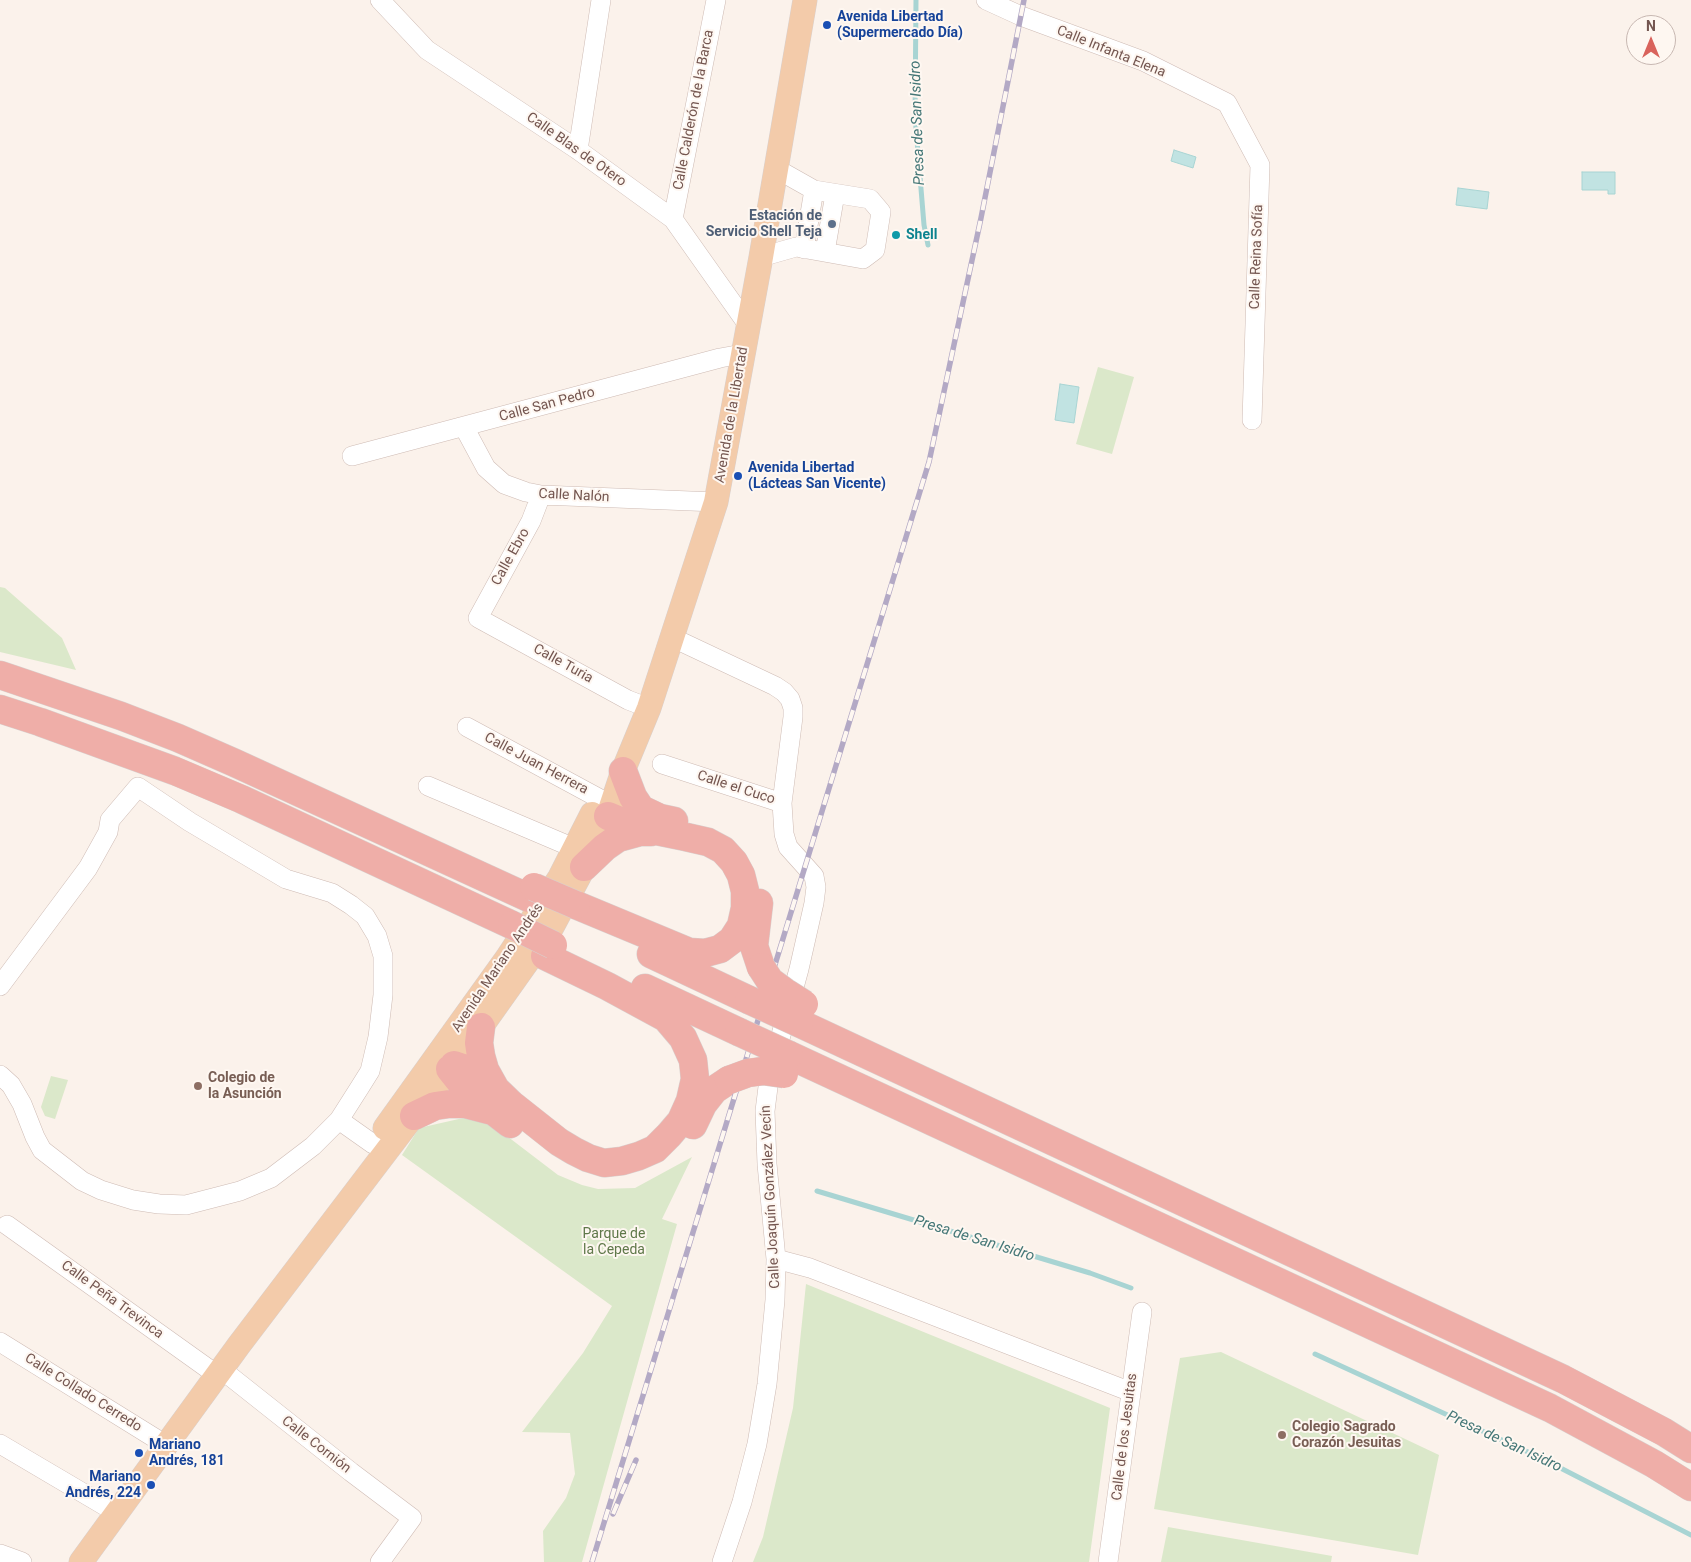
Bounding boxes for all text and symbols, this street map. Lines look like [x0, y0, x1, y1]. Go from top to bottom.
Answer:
place label: Avenida Libertad (Supermercado Día) [837, 9, 963, 41]
north arrow [1626, 15, 1676, 65]
text: N [1646, 18, 1656, 34]
marker: Avenida Libertad (Supermercado Día) [821, 19, 833, 31]
street label: Calle Infanta Elena [1054, 22, 1168, 82]
street label: Calle Calderón de la Barca [670, 28, 718, 192]
water label: Presa de San Isidro [907, 60, 929, 186]
street label: Calle Blas de Otero [523, 109, 629, 191]
street label: Calle Reina Sofía [1247, 204, 1267, 310]
place label: Estación de Servicio Shell Teja [706, 208, 822, 240]
marker: Estación de Servicio Shell Teja [826, 218, 838, 230]
place label: Shell [906, 227, 937, 243]
marker: Shell [890, 229, 902, 241]
street label: Avenida de la Libertad [712, 346, 752, 484]
street label: Calle San Pedro [497, 384, 597, 426]
place label: Avenida Libertad (Lácteas San Vicente) [748, 460, 886, 492]
marker: Avenida Libertad (Lácteas San Vicente) [732, 470, 744, 482]
street label: Calle Nalón [538, 486, 610, 506]
street label: Calle Ebro [488, 525, 534, 589]
street label: Calle Turia [530, 641, 596, 687]
street label: Calle Juan Herrera [481, 730, 591, 798]
street label: Calle el Cuco [695, 768, 777, 808]
street label: Avenida Mariano Andrés [449, 900, 547, 1036]
place label: Colegio de la Asunción [208, 1070, 282, 1102]
marker: Colegio de la Asunción [192, 1080, 204, 1092]
street label: Calle Joaquín González Vecín [758, 1105, 784, 1289]
water label: Presa de San Isidro [912, 1212, 1036, 1266]
park label: Parque de la Cepeda [583, 1226, 645, 1258]
street label: Calle Peña Trevinca [58, 1257, 166, 1343]
street label: Calle Collado Cerredo [22, 1350, 144, 1436]
street label: Calle de los Jesuitas [1109, 1372, 1141, 1502]
water label: Presa de San Isidro [1444, 1407, 1564, 1477]
street label: Calle Cornión [278, 1413, 354, 1477]
place label: Colegio Sagrado Corazón Jesuitas [1292, 1419, 1401, 1451]
marker: Colegio Sagrado Corazón Jesuitas [1276, 1429, 1288, 1441]
place label: Mariano Andrés, 181 [149, 1437, 225, 1470]
marker: Mariano Andrés, 181 [133, 1447, 145, 1459]
place label: Mariano Andrés, 224 [65, 1469, 141, 1501]
marker: Mariano Andrés, 224 [145, 1479, 157, 1491]

